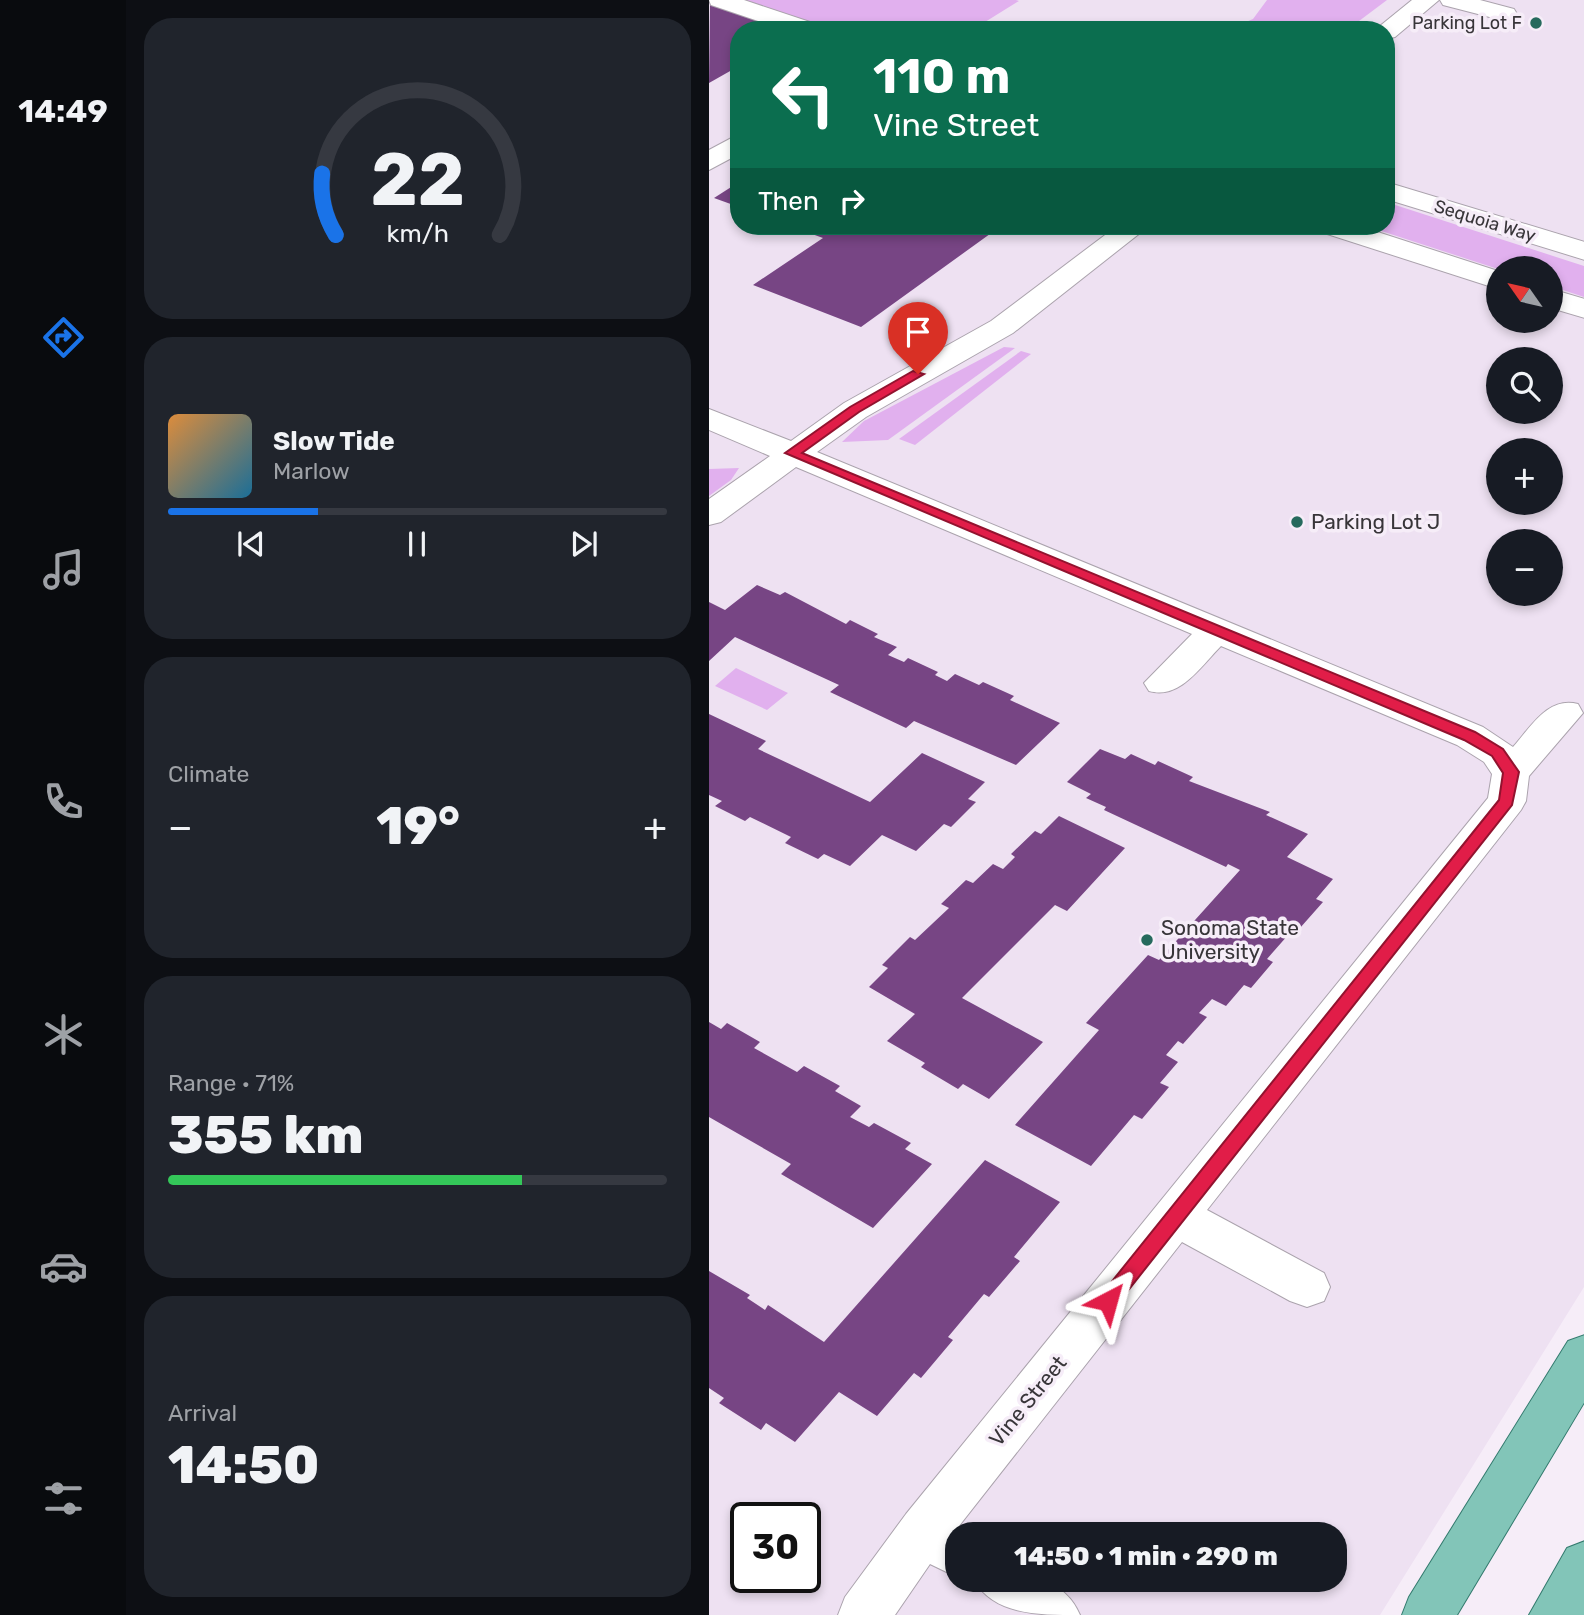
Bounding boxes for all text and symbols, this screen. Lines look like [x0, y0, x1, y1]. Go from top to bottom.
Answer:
place label: Parking Lot F [1412, 12, 1522, 34]
marker: Parking Lot F [1528, 15, 1544, 31]
text: 110 m [873, 47, 1010, 105]
icon: left [758, 49, 849, 140]
text: 14:49 [18, 92, 108, 130]
text: Vine Street [873, 106, 1039, 144]
text: 22 [370, 137, 465, 223]
icon: right [833, 182, 871, 220]
text: Then [758, 186, 819, 217]
street label: Sequoia Way [1431, 195, 1539, 247]
text: km/h [386, 219, 449, 248]
north arrow [1486, 256, 1563, 332]
map controls [1486, 256, 1563, 606]
pin [888, 302, 948, 374]
icon: directions [39, 313, 88, 362]
icon: arrive [899, 313, 937, 351]
button: search [1486, 347, 1563, 424]
text: Slow Tide [273, 426, 395, 457]
button: + [1486, 438, 1563, 515]
text: Marlow [273, 457, 350, 485]
place label: Parking Lot J [1311, 509, 1440, 534]
marker: Parking Lot J [1289, 514, 1305, 530]
icon: previous [232, 525, 270, 563]
icon: pause [398, 525, 436, 563]
icon: next [565, 525, 603, 563]
button: − [1486, 529, 1563, 606]
icon: music [39, 545, 88, 594]
text: Climate [168, 760, 249, 788]
icon: phone [39, 777, 88, 826]
text: 19° [376, 795, 460, 857]
text: − [168, 804, 193, 850]
text: + [643, 804, 667, 850]
place label: Sonoma State University [1161, 915, 1299, 964]
marker: Sonoma State University [1139, 932, 1155, 948]
icon: climate [39, 1010, 88, 1059]
text: Range · 71% [168, 1069, 294, 1097]
text: 355 km [168, 1104, 364, 1166]
icon: car [39, 1242, 88, 1291]
position arrow [1071, 1264, 1145, 1338]
street label: Vine Street [984, 1350, 1072, 1451]
text: Arrival [168, 1399, 237, 1427]
text: 14:50 [168, 1434, 319, 1496]
icon: filters [39, 1474, 88, 1523]
speed limit sign: 30 [730, 1502, 821, 1593]
text: 14:50 · 1 min · 290 m [1014, 1541, 1278, 1572]

